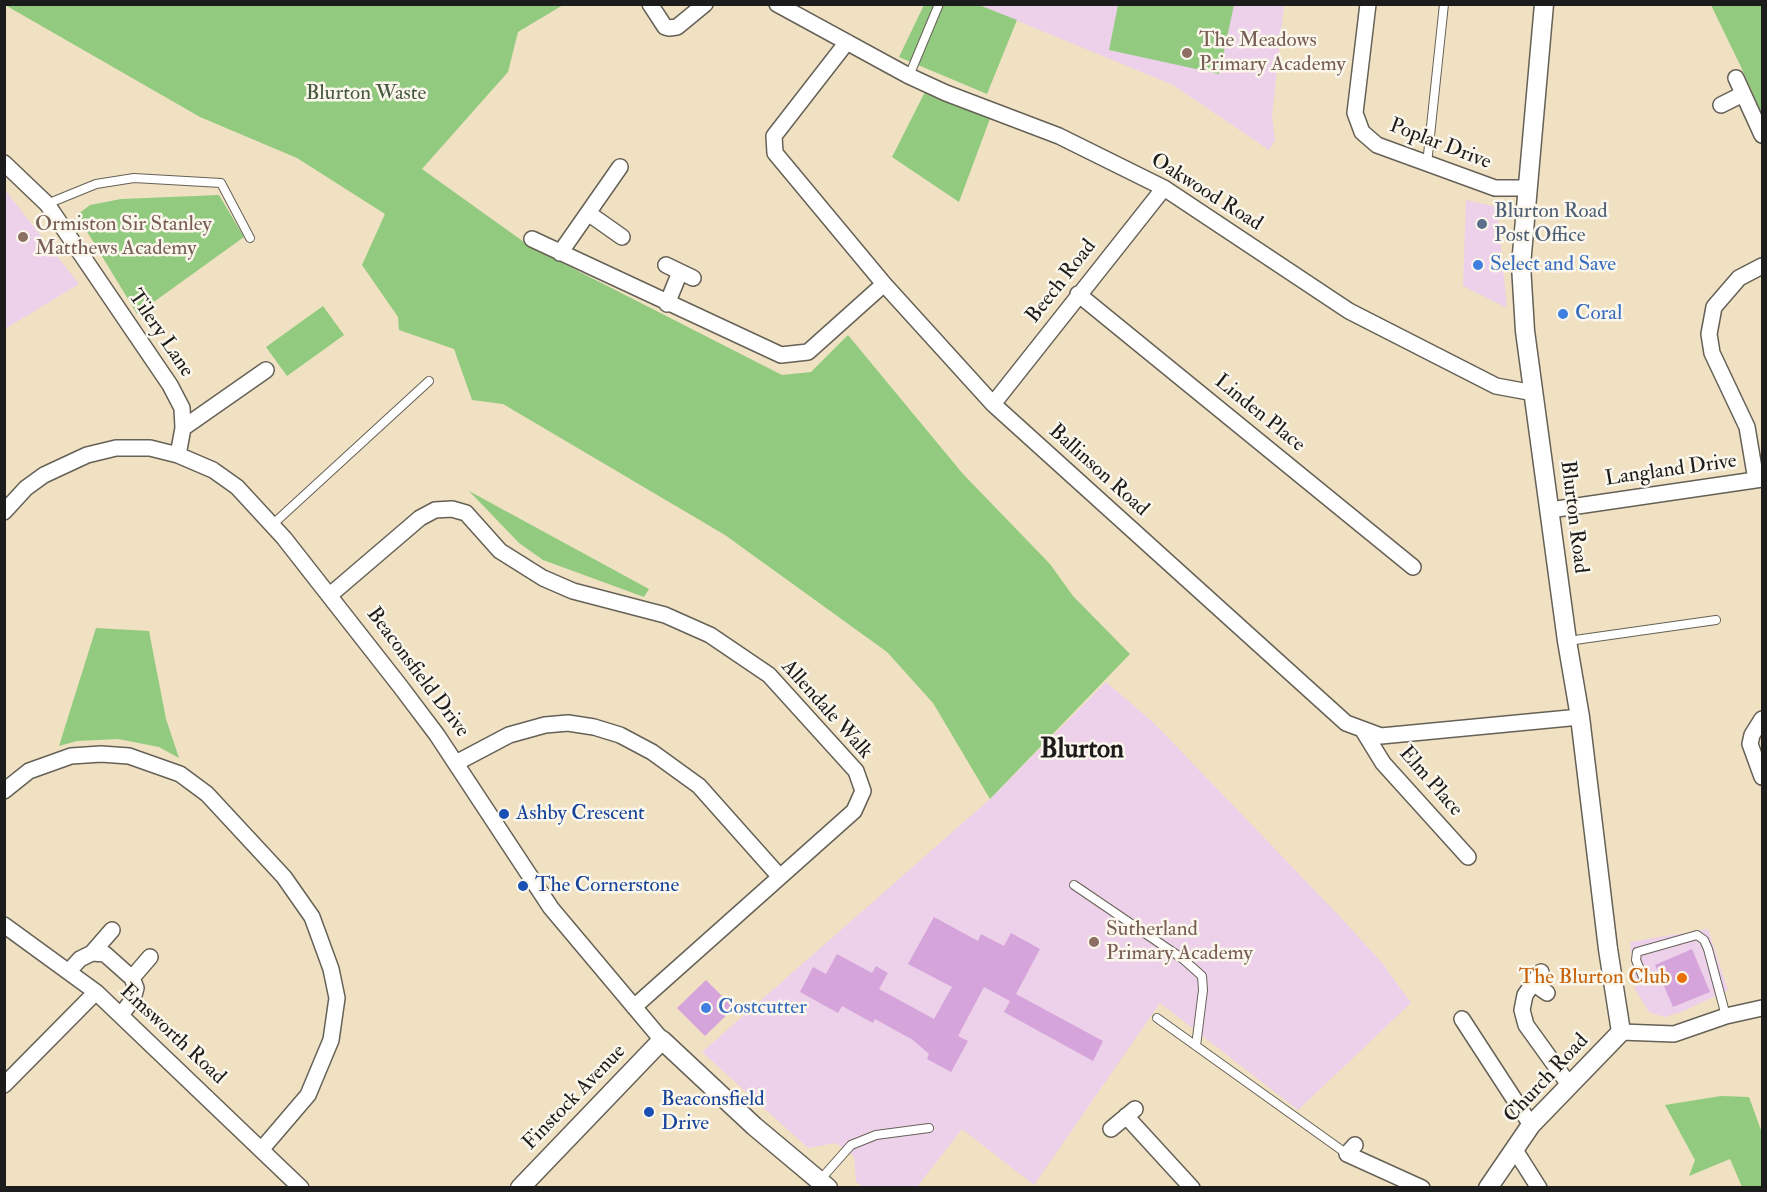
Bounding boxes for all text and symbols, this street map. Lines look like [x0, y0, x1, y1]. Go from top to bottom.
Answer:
place label: The Meadows Primary Academy [1199, 28, 1346, 78]
marker: The Meadows Primary Academy [1180, 46, 1194, 60]
park label: Blurton Waste [306, 81, 426, 107]
street label: Poplar Drive [1386, 114, 1494, 176]
street label: Oakwood Road [1145, 149, 1267, 237]
place label: Blurton Road Post Office [1494, 199, 1608, 249]
place label: Ormiston Sir Stanley Matthews Academy [35, 212, 212, 262]
marker: Blurton Road Post Office [1475, 217, 1489, 231]
marker: Ormiston Sir Stanley Matthews Academy [16, 230, 30, 244]
street label: Beech Road [1022, 235, 1102, 329]
place label: Select and Save [1490, 252, 1616, 278]
marker: Select and Save [1471, 258, 1485, 272]
street label: Tilery Lane [122, 286, 198, 382]
place label: Coral [1575, 301, 1622, 327]
marker: Coral [1556, 307, 1570, 321]
street label: Linden Place [1209, 370, 1309, 458]
street label: Ballinson Road [1043, 419, 1153, 523]
street label: Langland Drive [1604, 449, 1738, 493]
street label: Blurton Road [1554, 459, 1592, 575]
street label: Beaconsfield Drive [360, 603, 474, 743]
street label: Allendale Walk [775, 655, 877, 765]
district label: Blurton [1040, 735, 1124, 767]
street label: Elm Place [1393, 742, 1467, 822]
place label: Ashby Crescent [516, 801, 645, 827]
marker: Ashby Crescent [497, 807, 511, 821]
place label: The Cornerstone [535, 873, 679, 899]
marker: The Cornerstone [516, 879, 530, 893]
place label: Sutherland Primary Academy [1106, 917, 1253, 967]
marker: Sutherland Primary Academy [1087, 935, 1101, 949]
place label: The Blurton Club [1519, 965, 1670, 991]
marker: The Blurton Club [1675, 971, 1689, 985]
street label: Emsworth Road [114, 980, 230, 1090]
place label: Costcutter [718, 995, 807, 1021]
marker: Costcutter [699, 1001, 713, 1015]
street label: Church Road [1499, 1029, 1595, 1129]
street label: Finstock Avenue [518, 1040, 632, 1156]
place label: Beaconsfield Drive [661, 1087, 765, 1137]
marker: Beaconsfield Drive [642, 1105, 656, 1119]

